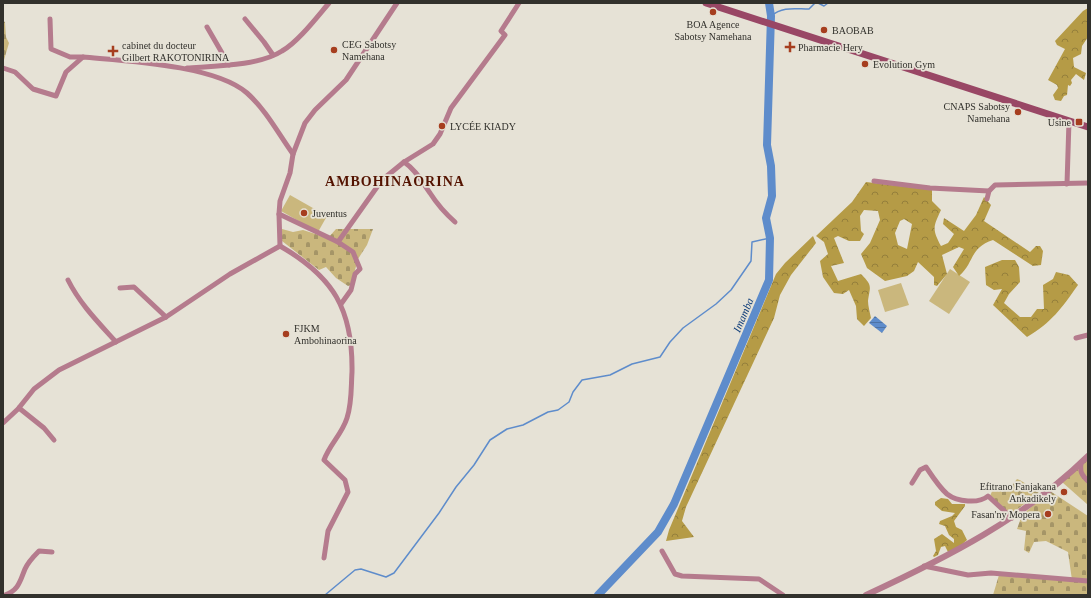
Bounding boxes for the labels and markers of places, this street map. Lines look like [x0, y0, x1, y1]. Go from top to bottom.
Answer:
marker: BOA Agence Sabotsy Namehana [708, 7, 718, 17]
place label: BOA Agence Sabotsy Namehana [675, 19, 752, 42]
marker: BAOBAB [819, 25, 829, 35]
place label: BAOBAB [832, 25, 874, 36]
place label: CEG Sabotsy Namehana [342, 39, 396, 62]
place label: cabinet du docteur Gilbert RAKOTONIRINA [122, 40, 230, 63]
marker: Pharmacie Hery [785, 42, 795, 52]
place label: Pharmacie Hery [798, 42, 863, 53]
marker: cabinet du docteur Gilbert RAKOTONIRINA [107, 45, 119, 57]
marker: CEG Sabotsy Namehana [329, 45, 339, 55]
marker: Evolution Gym [860, 59, 870, 69]
place label: Evolution Gym [873, 59, 935, 70]
place label: CNAPS Sabotsy Namehana [944, 101, 1011, 124]
marker: CNAPS Sabotsy Namehana [1013, 107, 1023, 117]
place label: Usine [1048, 117, 1072, 128]
marker: Usine [1074, 117, 1084, 127]
marker: LYCÉE KIADY [437, 121, 447, 131]
place label: LYCÉE KIADY [450, 121, 516, 132]
marker: Juventus [299, 208, 309, 218]
place label: Juventus [312, 208, 347, 219]
place label: FJKM Ambohinaorina [294, 323, 357, 346]
marker: FJKM Ambohinaorina [281, 329, 291, 339]
place label: Efitrano Fanjakana Ankadikely [980, 481, 1057, 504]
marker: Efitrano Fanjakana Ankadikely [1059, 487, 1069, 497]
place label: Fasan'ny Mopera [971, 509, 1041, 520]
marker: Fasan'ny Mopera [1043, 509, 1053, 519]

